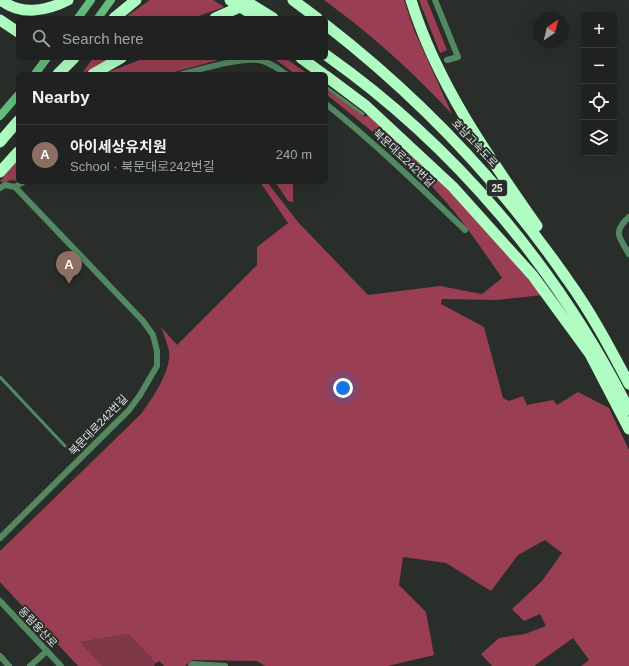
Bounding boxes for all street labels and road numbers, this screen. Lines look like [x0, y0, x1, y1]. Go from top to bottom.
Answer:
street label: 호남고속도로 [450, 117, 500, 169]
street label: 북문대로242번길 [371, 127, 437, 189]
road number: 25 [487, 180, 507, 196]
street label: 북문대로242번길 [66, 392, 130, 458]
street label: 동림용산로 [16, 604, 60, 650]

